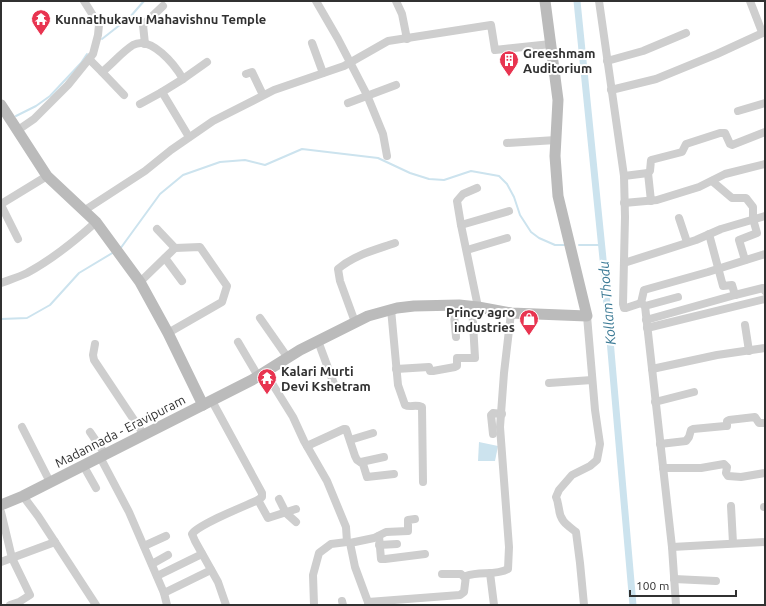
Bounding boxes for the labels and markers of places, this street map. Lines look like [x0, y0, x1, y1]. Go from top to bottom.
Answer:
temple icon: Kunnathukavu Mahavishnu Temple [30, 8, 52, 36]
place label: Kunnathukavu Mahavishnu Temple [55, 12, 266, 26]
place label: Greeshmam Auditorium [523, 46, 595, 75]
building icon: Greeshmam Auditorium [498, 49, 520, 77]
place label: Princy agro industries [446, 305, 515, 334]
shop icon: Princy agro industries [518, 308, 540, 336]
place label: Kalari Murti Devi Kshetram [281, 364, 371, 393]
temple icon: Kalari Murti Devi Kshetram [256, 367, 278, 395]

